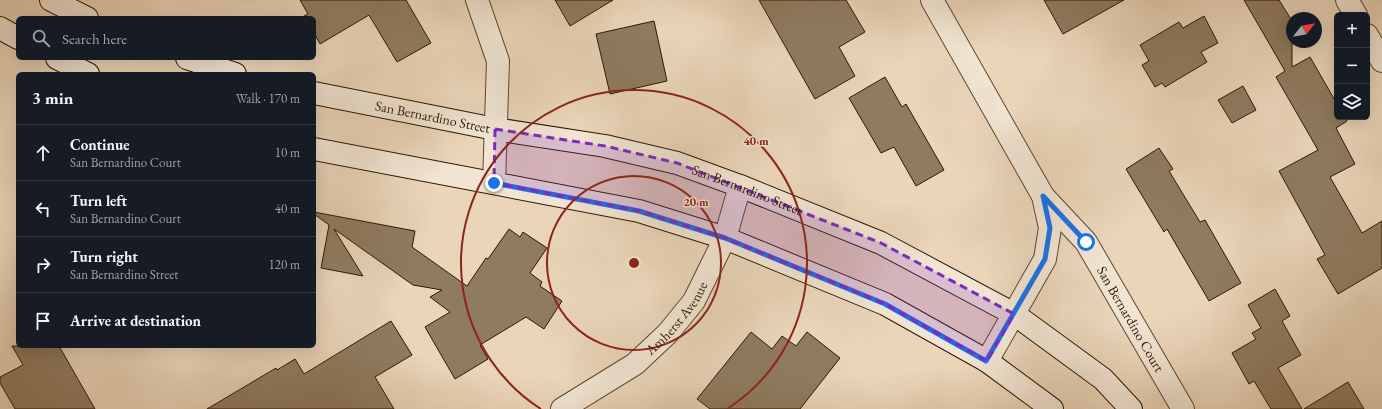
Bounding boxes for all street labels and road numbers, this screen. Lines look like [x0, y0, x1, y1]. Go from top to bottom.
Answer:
street label: San Bernardino Street [374, 96, 492, 137]
street label: San Bernardino Street [690, 160, 806, 220]
street label: San Bernardino Court [1093, 263, 1169, 376]
street label: Amherst Avenue [641, 278, 711, 359]

